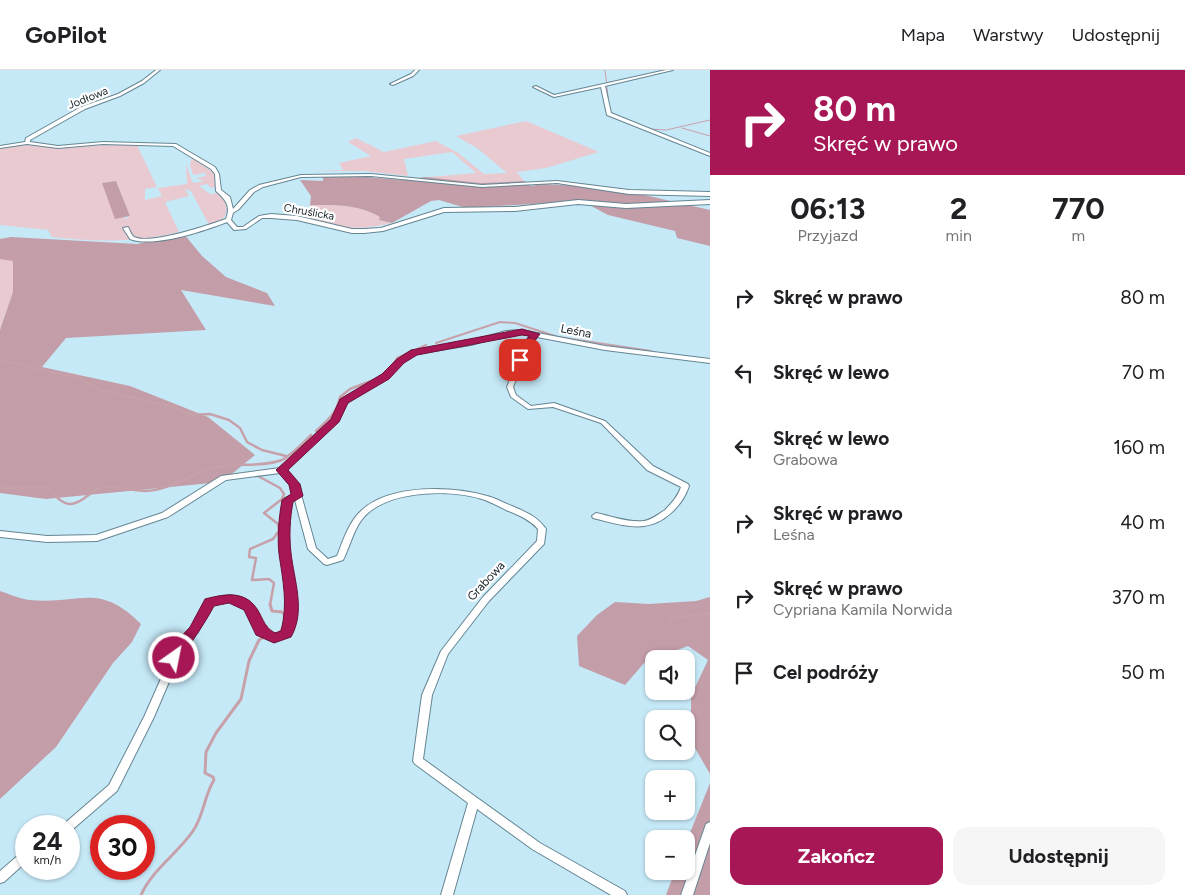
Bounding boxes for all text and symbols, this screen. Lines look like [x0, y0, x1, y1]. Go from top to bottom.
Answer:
text: GoPilot [25, 20, 107, 49]
text: Mapa [901, 24, 945, 46]
text: Warstwy [973, 24, 1044, 46]
text: Udostępnij [1072, 24, 1160, 46]
street label: Jodłowa [66, 84, 110, 112]
text: 80 m [813, 88, 896, 130]
icon: right [730, 90, 795, 155]
text: Skręć w prawo [813, 130, 958, 157]
text: 06:13 [790, 190, 865, 227]
text: 2 [950, 190, 967, 227]
text: 770 [1052, 190, 1105, 227]
street label: Chruślicka [283, 201, 335, 223]
text: Przyjazd [797, 226, 858, 245]
text: min [946, 226, 972, 245]
text: m [1072, 226, 1085, 245]
icon: right [730, 284, 758, 312]
text: Skręć w prawo [773, 286, 903, 309]
text: 80 m [1120, 286, 1165, 309]
street label: Leśna [559, 321, 593, 341]
pin [499, 339, 541, 381]
icon: arrive [506, 346, 534, 374]
icon: left [730, 359, 758, 387]
text: Skręć w lewo [773, 361, 889, 384]
text: 70 m [1122, 361, 1165, 384]
text: Skręć w lewo [773, 427, 889, 450]
icon: left [730, 434, 758, 462]
text: 160 m [1113, 436, 1165, 459]
text: Grabowa [773, 450, 838, 469]
text: Skręć w prawo [773, 502, 903, 525]
icon: right [730, 509, 758, 537]
text: 40 m [1120, 511, 1165, 534]
text: Leśna [773, 525, 815, 544]
street label: Grabowa [464, 558, 508, 604]
text: Skręć w prawo [773, 577, 903, 600]
icon: right [730, 584, 758, 612]
text: 370 m [1111, 586, 1165, 609]
text: Cypriana Kamila Norwida [773, 600, 952, 619]
position arrow [147, 631, 199, 683]
map controls [645, 650, 695, 880]
button: sound [645, 650, 695, 700]
icon: arrive [730, 659, 758, 687]
text: Cel podróży [773, 661, 879, 684]
text: 50 m [1121, 661, 1165, 684]
button: search [645, 710, 695, 760]
button: + [645, 770, 695, 820]
speed limit sign: 30 [90, 815, 155, 880]
text: 24 [32, 826, 63, 856]
button: Zakończ [730, 827, 943, 885]
button: Udostępnij [953, 827, 1165, 885]
button: − [645, 830, 695, 880]
text: km/h [34, 853, 61, 867]

